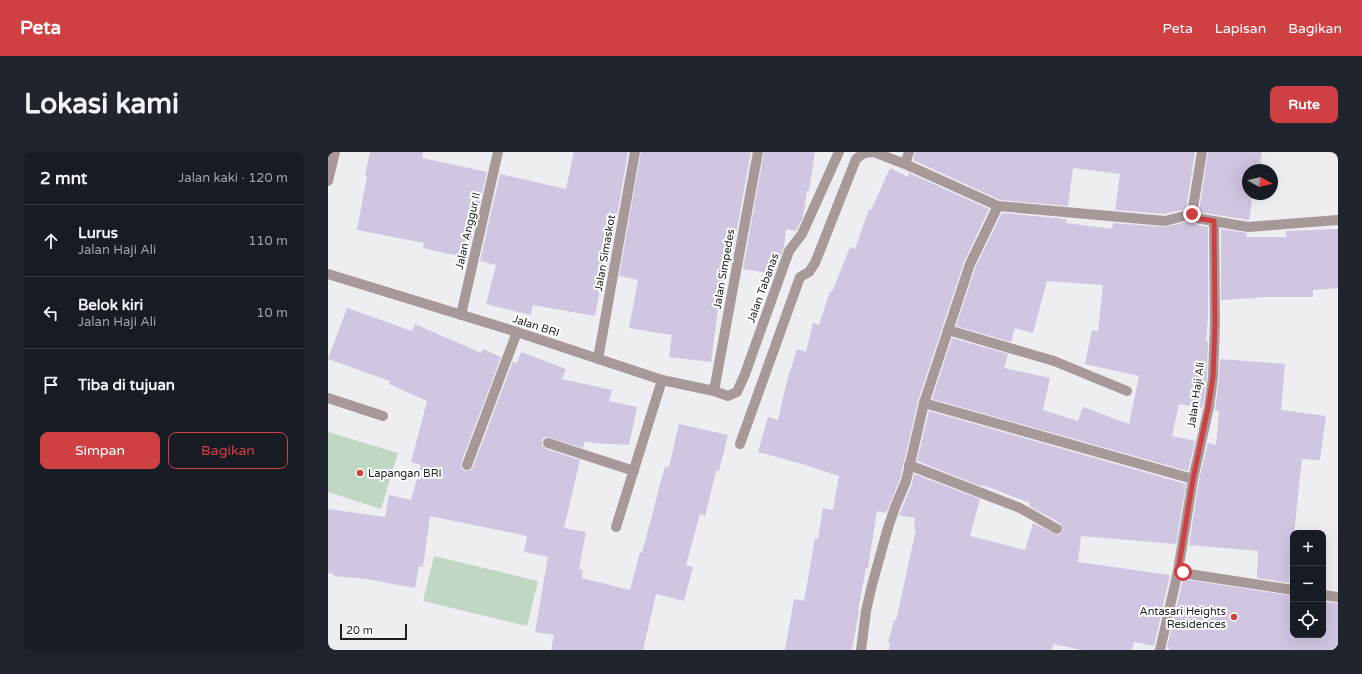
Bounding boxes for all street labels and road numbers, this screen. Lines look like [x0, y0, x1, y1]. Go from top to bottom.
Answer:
street label: Jalan Anggur II [453, 191, 483, 271]
street label: Jalan Simaskot [592, 214, 618, 292]
street label: Jalan Simpedes [711, 228, 737, 310]
street label: Jalan Tabanas [744, 251, 782, 325]
street label: Jalan BRI [511, 312, 561, 340]
street label: Jalan Haji Ali [1185, 361, 1207, 429]

